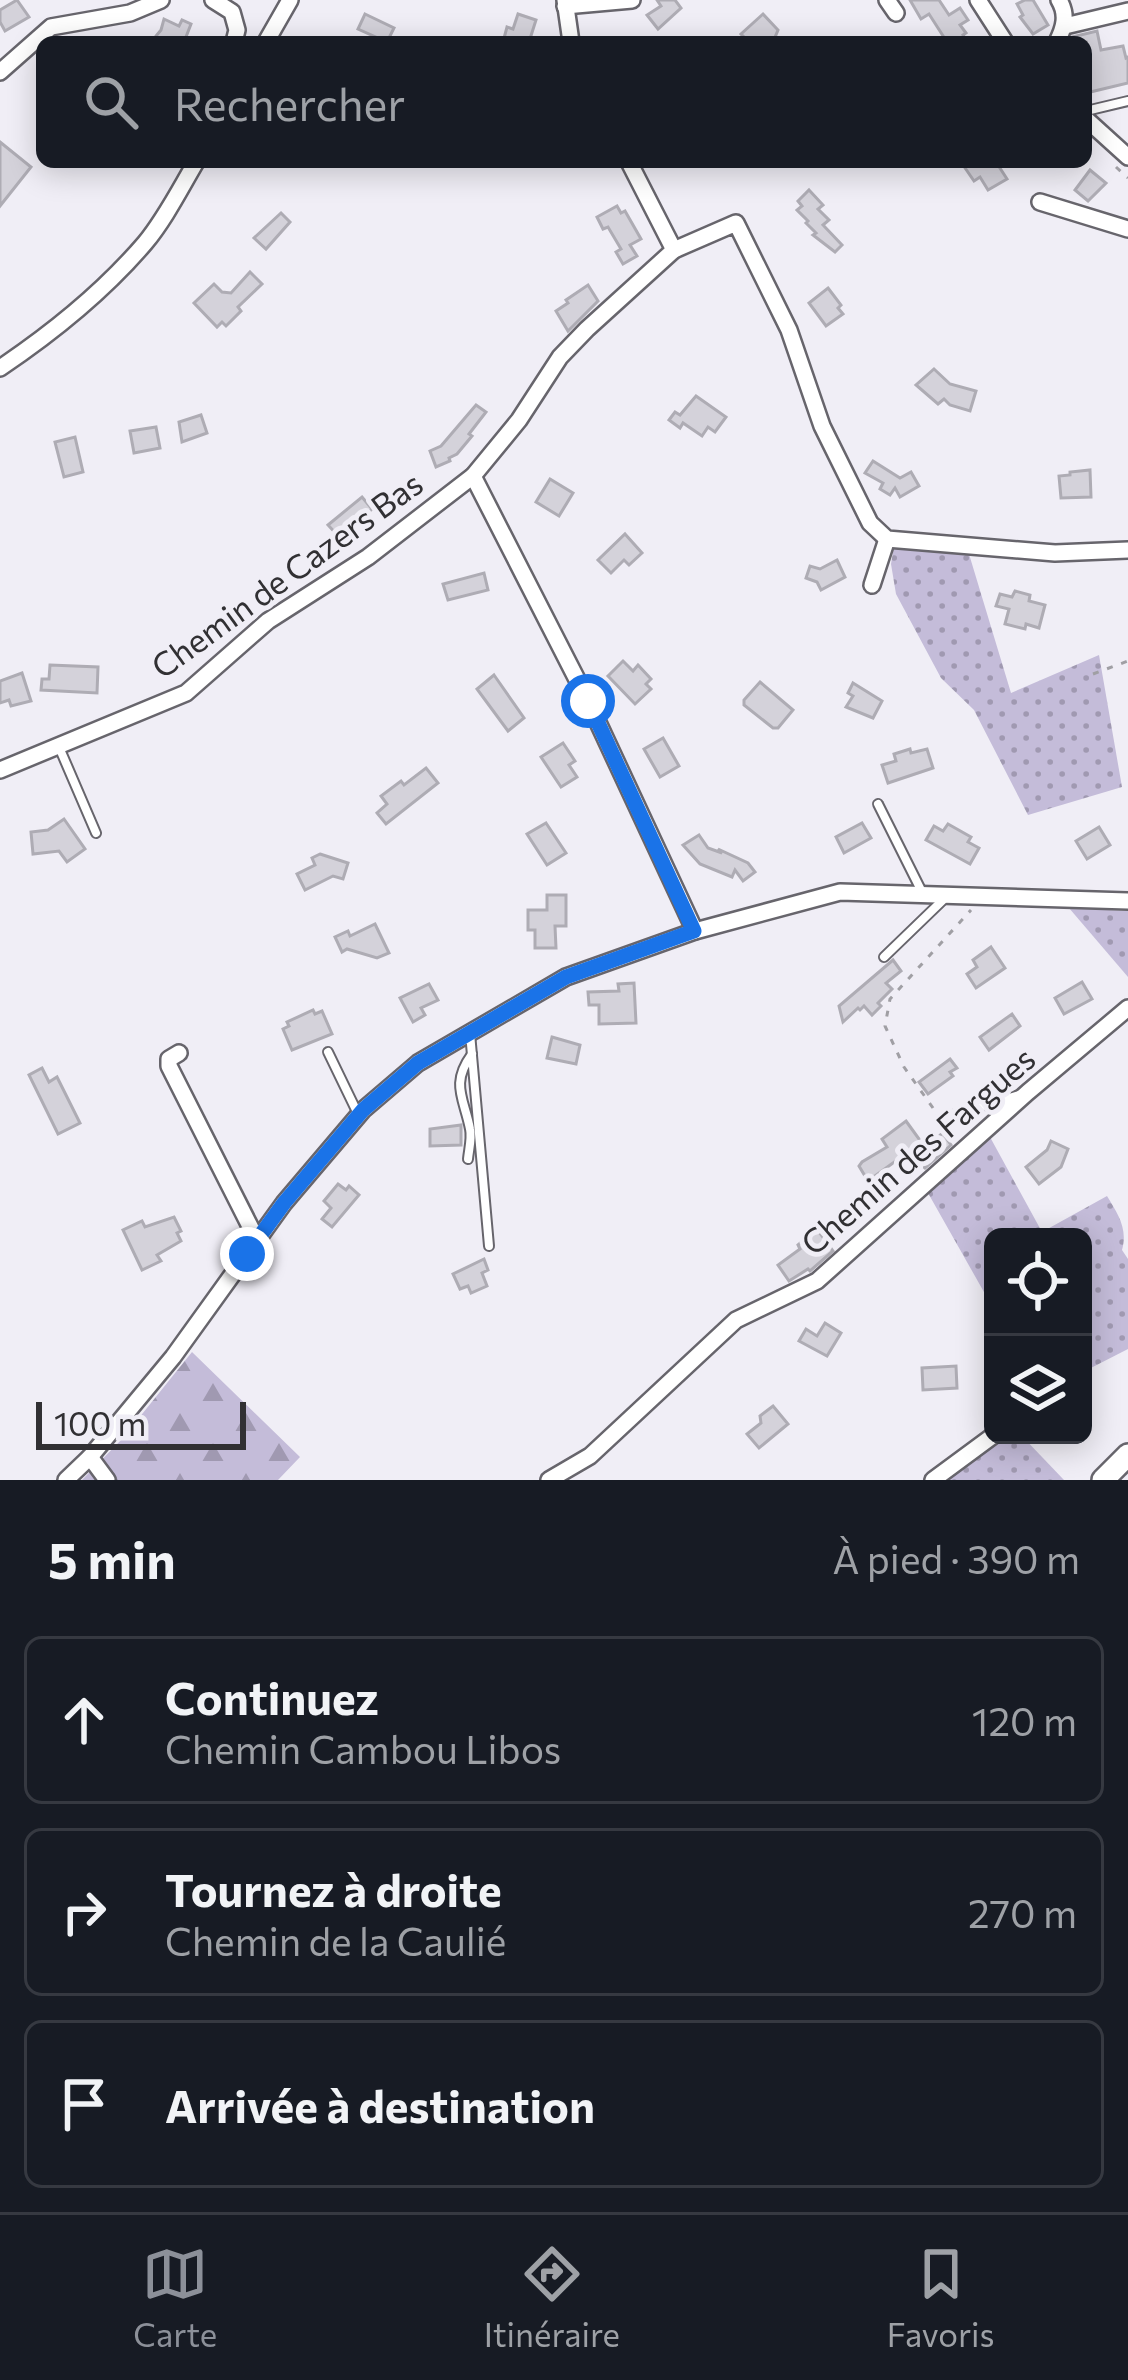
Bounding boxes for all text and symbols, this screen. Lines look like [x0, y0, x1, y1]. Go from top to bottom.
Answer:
search box [36, 36, 1092, 168]
icon: search [78, 69, 144, 135]
text: Rechercher [174, 75, 405, 130]
street label: Chemin de Cazers Bas [142, 462, 430, 686]
route start [561, 674, 615, 728]
street label: Chemin des Fargues [792, 1037, 1042, 1263]
route end [220, 1227, 274, 1281]
map controls [984, 1228, 1092, 1444]
button: locate [984, 1228, 1092, 1336]
button: layers [984, 1336, 1092, 1444]
scale bar [36, 1396, 246, 1449]
text: 100 m [54, 1402, 146, 1443]
text: 5 min [48, 1527, 176, 1590]
text: À pied · 390 m [832, 1534, 1080, 1582]
text: Continuez [165, 1669, 379, 1724]
icon: ahead [51, 1687, 117, 1753]
text: 120 m [972, 1696, 1077, 1744]
text: Chemin Cambou Libos [165, 1724, 561, 1772]
text: Tournez à droite [165, 1861, 502, 1916]
icon: right [51, 1879, 117, 1945]
text: 270 m [968, 1888, 1077, 1936]
text: Chemin de la Caulié [165, 1916, 506, 1964]
icon: arrive [51, 2071, 117, 2137]
text: Arrivée à destination [165, 2077, 595, 2132]
tab: Carte [133, 2241, 217, 2354]
tab: Itinéraire [484, 2241, 620, 2354]
tab: Favoris [887, 2241, 995, 2354]

